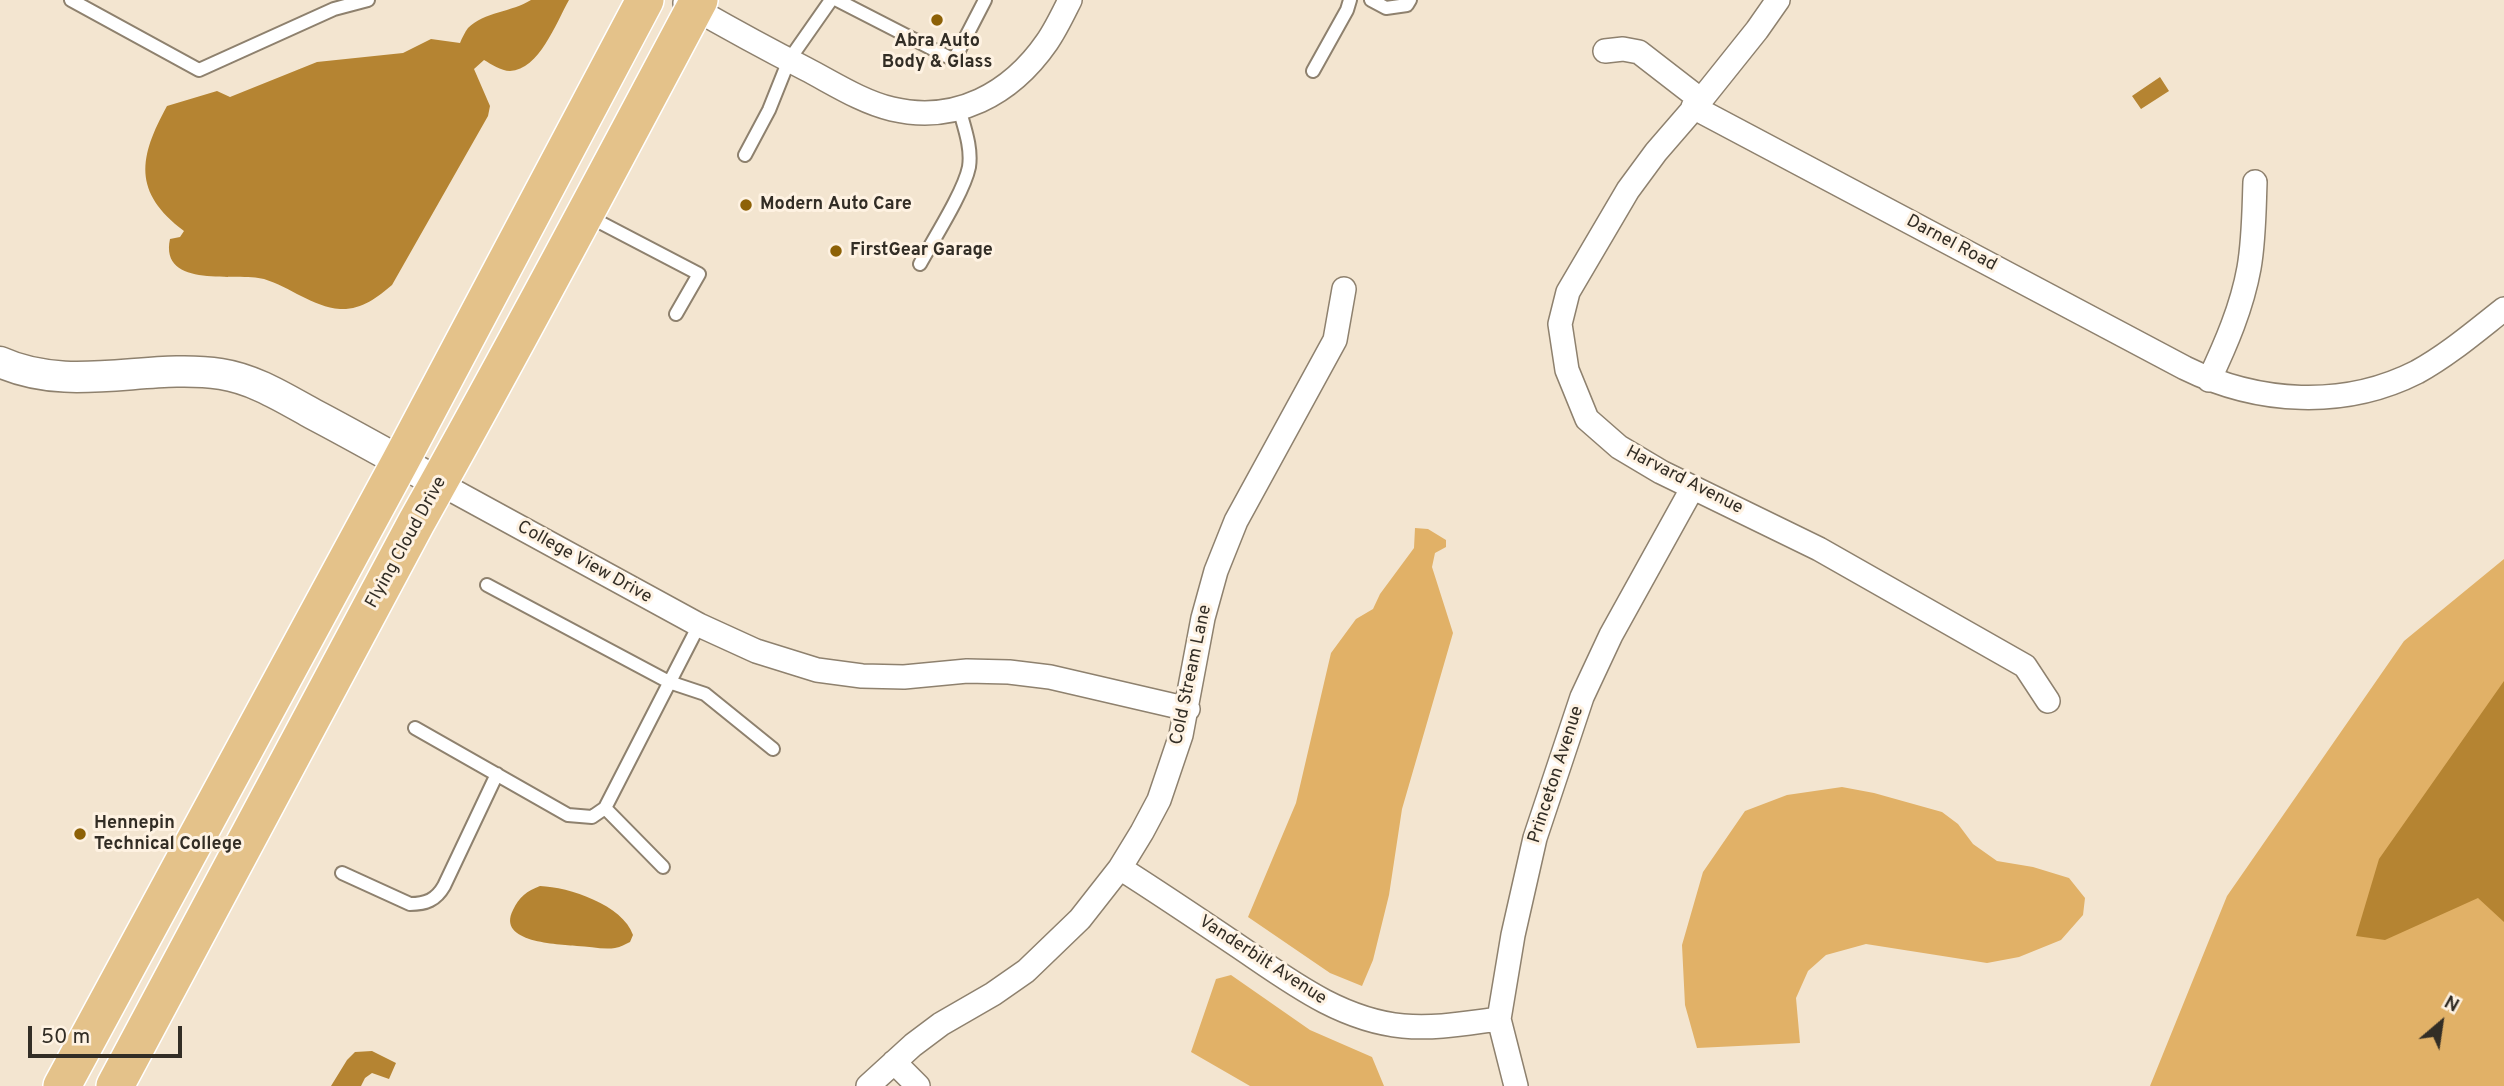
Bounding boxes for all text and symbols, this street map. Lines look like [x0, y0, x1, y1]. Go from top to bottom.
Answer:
marker: Abra Auto Body & Glass [929, 12, 945, 28]
place label: Abra Auto Body & Glass [882, 31, 992, 74]
place label: Modern Auto Care [760, 194, 912, 216]
marker: Modern Auto Care [738, 197, 754, 213]
street label: Darnel Road [1902, 211, 2000, 277]
place label: FirstGear Garage [850, 240, 993, 262]
marker: FirstGear Garage [828, 243, 844, 259]
street label: Harvard Avenue [1622, 442, 1746, 520]
street label: Flying Cloud Drive [362, 473, 452, 613]
street label: College View Drive [513, 517, 655, 609]
street label: Cold Stream Lane [1167, 603, 1217, 747]
street label: Princeton Avenue [1525, 704, 1589, 846]
place label: Hennepin Technical College [94, 813, 242, 856]
marker: Hennepin Technical College [72, 826, 88, 842]
street label: Vanderbilt Avenue [1194, 912, 1330, 1010]
north arrow [2406, 988, 2476, 1058]
text: N [2439, 991, 2463, 1018]
scale bar [32, 1012, 186, 1056]
text: 50 m [41, 1024, 90, 1051]

